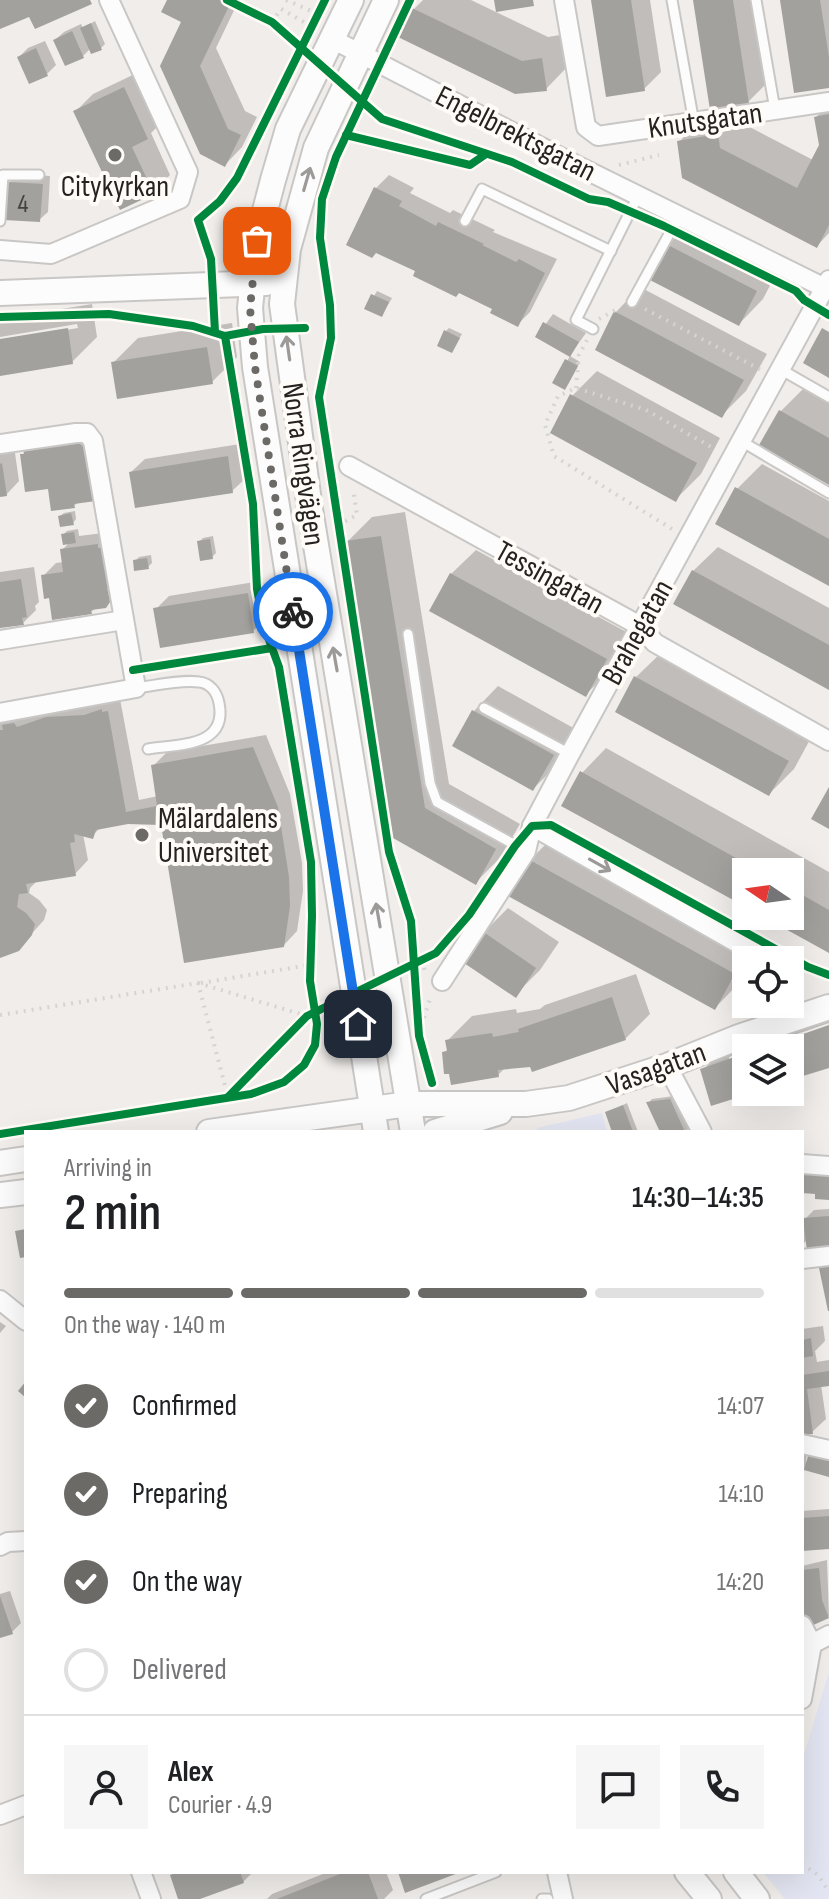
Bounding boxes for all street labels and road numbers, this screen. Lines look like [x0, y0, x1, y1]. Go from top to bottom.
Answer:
street label: Engelbrektsgatan [429, 78, 602, 190]
street label: Knutsgatan [646, 95, 765, 147]
street label: Norra Ringvägen [274, 380, 332, 548]
street label: Tessingatan [489, 533, 610, 622]
street label: Brahegatan [594, 574, 681, 691]
street label: Vasagatan [602, 1034, 711, 1103]

